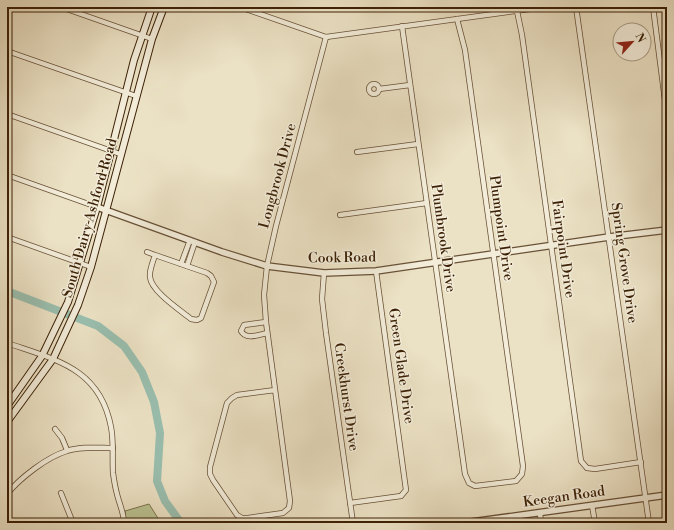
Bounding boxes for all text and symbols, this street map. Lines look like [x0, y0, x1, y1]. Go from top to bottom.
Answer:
north arrow [612, 22, 652, 62]
text: N [632, 31, 648, 45]
street label: Longbrook Drive [255, 121, 301, 231]
street label: South Dairy Ashford Road [59, 136, 121, 300]
street label: Plumpoint Drive [485, 174, 517, 282]
street label: Plumbrook Drive [426, 183, 460, 293]
street label: Fairpoint Drive [547, 199, 579, 299]
street label: Spring Grove Drive [607, 201, 641, 325]
street label: Cook Road [308, 248, 376, 268]
street label: Green Glade Drive [384, 307, 418, 425]
street label: Creekhurst Drive [329, 342, 363, 452]
street label: Keegan Road [522, 482, 606, 512]

